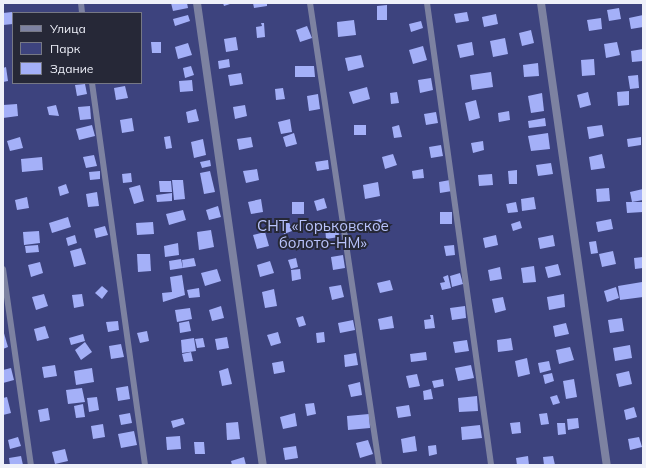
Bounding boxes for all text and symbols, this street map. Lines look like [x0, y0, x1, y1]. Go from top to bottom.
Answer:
legend [12, 12, 142, 84]
text: Улица [50, 21, 86, 36]
text: Парк [50, 41, 80, 56]
text: Здание [50, 61, 93, 76]
park label: СНТ «Горьковское болото-НМ» [257, 216, 389, 251]

